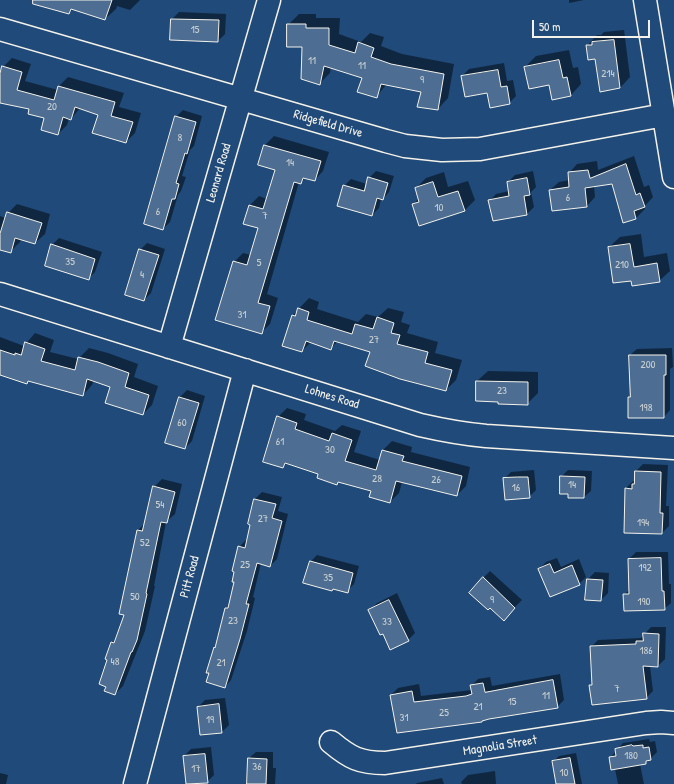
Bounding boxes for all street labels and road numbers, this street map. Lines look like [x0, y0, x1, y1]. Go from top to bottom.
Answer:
street label: Ridgefield Drive [292, 107, 364, 141]
street label: Leonard Road [203, 142, 235, 204]
street label: Lohnes Road [303, 381, 361, 413]
street label: Pitt Road [177, 555, 203, 599]
street label: Magnolia Street [462, 732, 538, 760]

